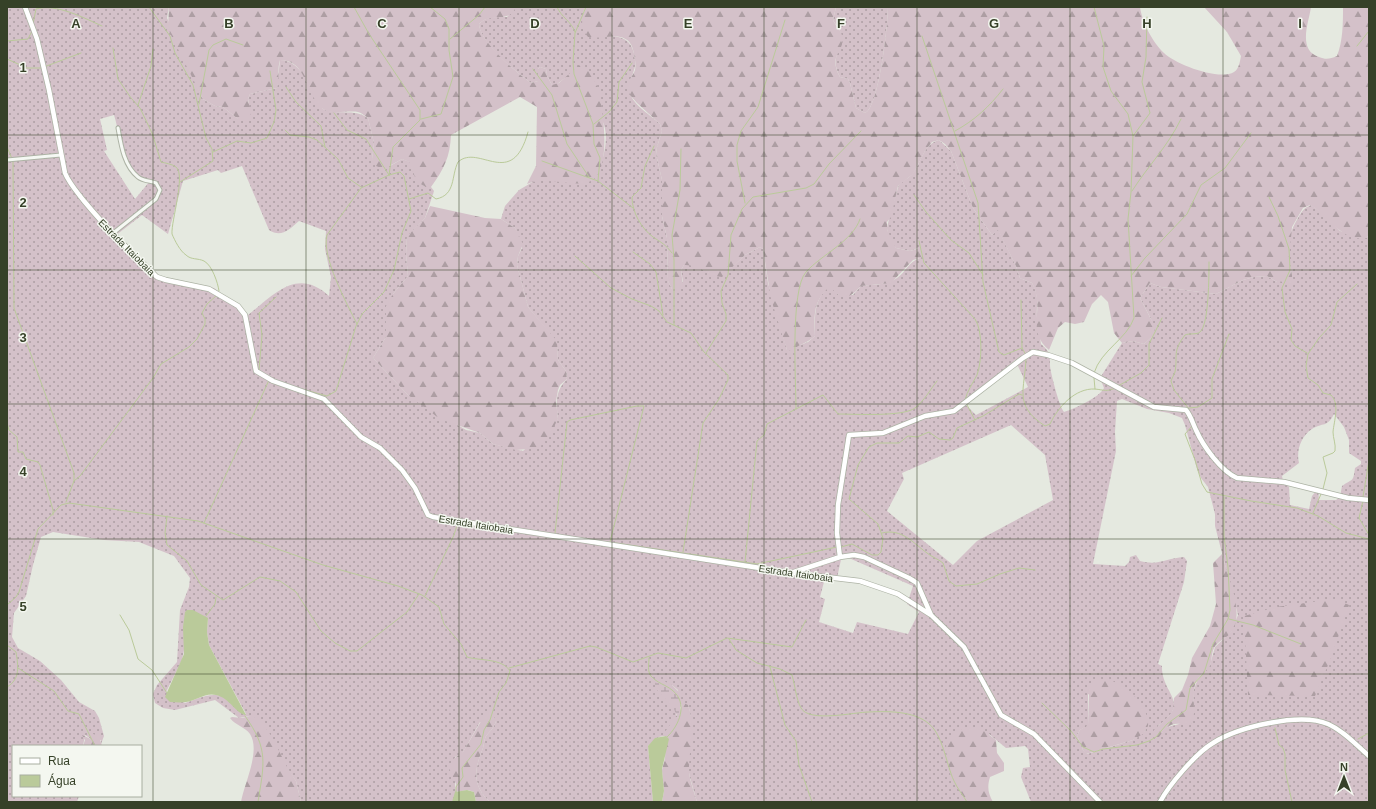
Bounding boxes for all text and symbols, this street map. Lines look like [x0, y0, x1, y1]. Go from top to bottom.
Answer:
text: A [71, 16, 81, 31]
text: B [224, 16, 234, 31]
text: C [377, 16, 387, 31]
text: D [530, 16, 540, 31]
text: E [684, 16, 693, 31]
text: F [837, 16, 845, 31]
text: G [989, 16, 999, 31]
text: H [1142, 16, 1152, 31]
text: I [1298, 16, 1302, 31]
text: 1 [19, 60, 27, 75]
text: 2 [19, 195, 27, 210]
street label: Estrada Itaiobaia [96, 217, 157, 278]
text: 3 [19, 330, 27, 345]
text: 4 [19, 464, 27, 479]
street label: Estrada Itaiobaia [438, 513, 514, 536]
street label: Estrada Itaiobaia [758, 563, 834, 584]
text: 5 [19, 599, 27, 614]
legend [12, 745, 142, 797]
text: Rua [48, 754, 70, 768]
north arrow [1324, 757, 1364, 797]
text: N [1340, 761, 1348, 773]
text: Água [48, 773, 76, 788]

